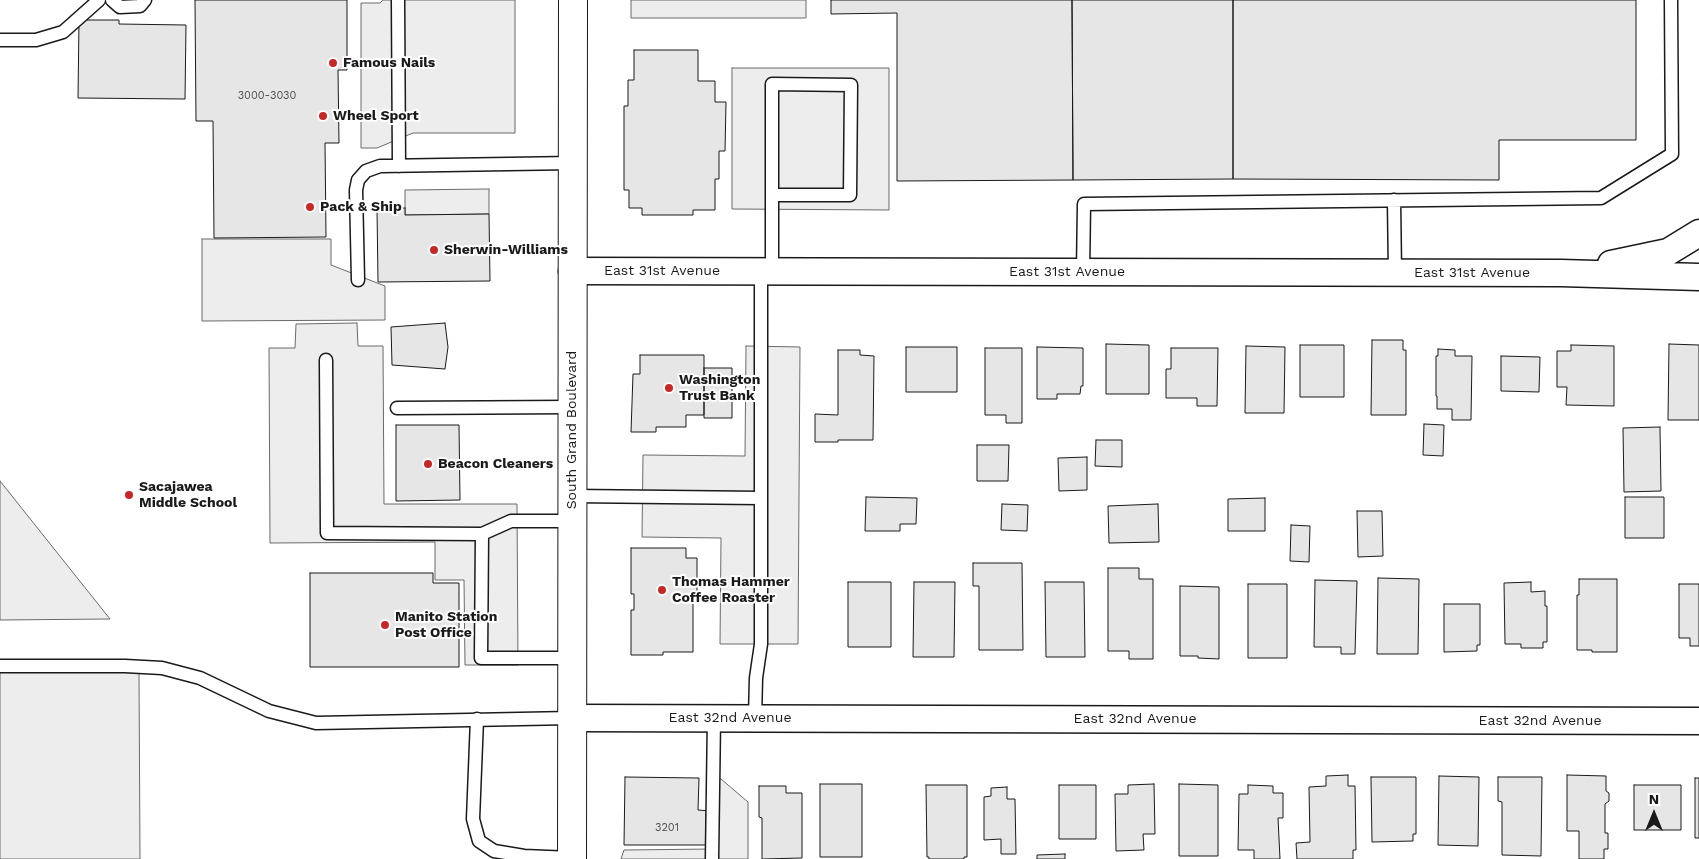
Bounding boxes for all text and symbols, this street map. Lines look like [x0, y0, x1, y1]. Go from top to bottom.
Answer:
place label: Famous Nails [343, 55, 435, 71]
marker: Famous Nails [327, 57, 339, 69]
house number: 3000-3030 [238, 89, 296, 103]
place label: Wheel Sport [333, 108, 419, 124]
marker: Wheel Sport [317, 110, 329, 122]
place label: Pack & Ship [320, 199, 402, 215]
marker: Pack & Ship [304, 201, 316, 213]
place label: Sherwin-Williams [444, 242, 568, 258]
marker: Sherwin-Williams [428, 244, 440, 256]
street label: East 31st Avenue [604, 263, 720, 279]
street label: East 31st Avenue [1009, 264, 1125, 280]
street label: East 31st Avenue [1414, 265, 1530, 281]
street label: South Grand Boulevard [564, 351, 580, 509]
place label: Washington Trust Bank [679, 372, 760, 404]
marker: Washington Trust Bank [663, 382, 675, 394]
place label: Beacon Cleaners [438, 456, 553, 472]
marker: Beacon Cleaners [422, 458, 434, 470]
place label: Sacajawea Middle School [139, 479, 237, 512]
marker: Sacajawea Middle School [123, 489, 135, 501]
place label: Thomas Hammer Coffee Roaster [672, 574, 790, 606]
marker: Thomas Hammer Coffee Roaster [656, 584, 668, 596]
place label: Manito Station Post Office [395, 609, 497, 642]
marker: Manito Station Post Office [379, 619, 391, 631]
street label: East 32nd Avenue [669, 710, 791, 726]
street label: East 32nd Avenue [1074, 711, 1196, 727]
street label: East 32nd Avenue [1479, 713, 1601, 729]
north arrow [1629, 789, 1679, 839]
text: N [1649, 791, 1659, 807]
house number: 3201 [655, 821, 679, 835]

